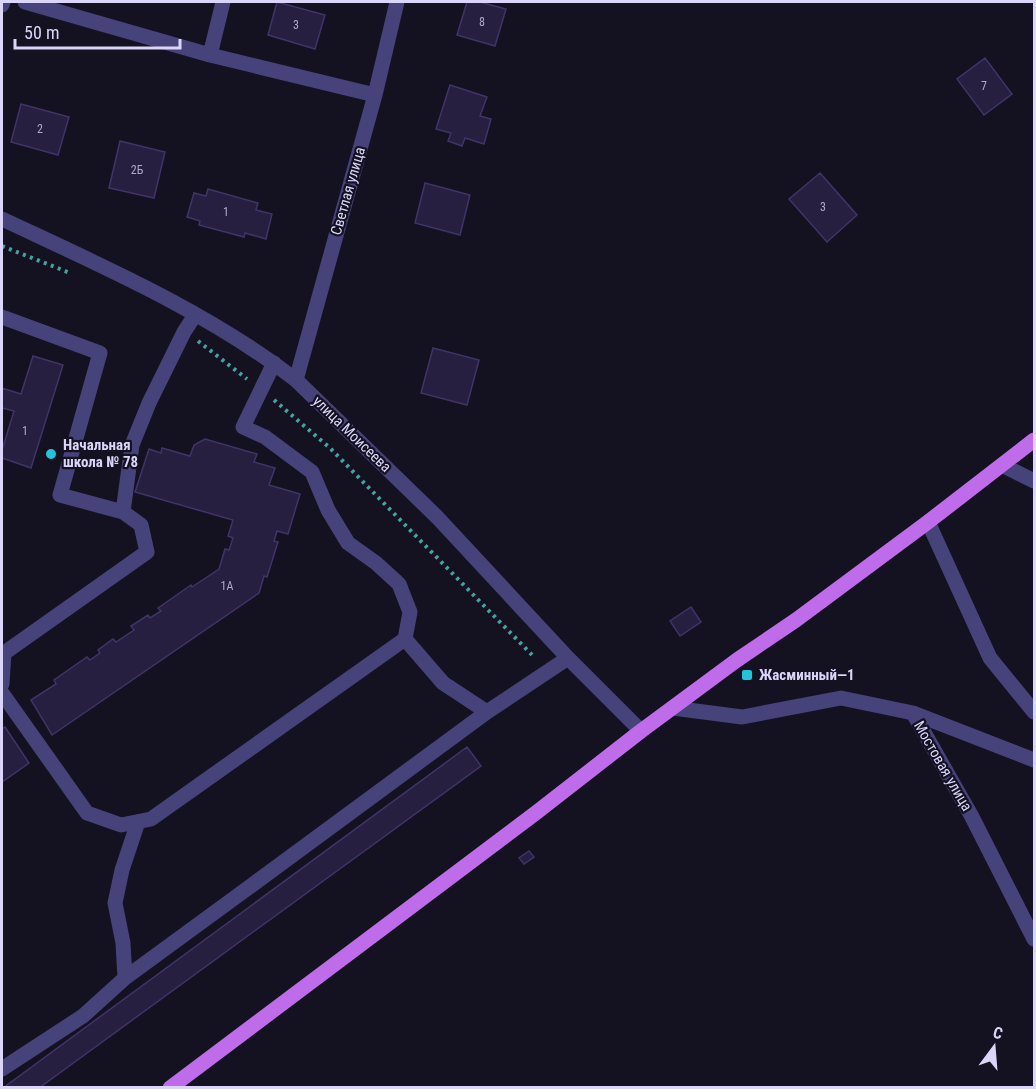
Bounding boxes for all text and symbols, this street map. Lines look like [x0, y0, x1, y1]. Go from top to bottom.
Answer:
scale bar [15, 12, 180, 50]
house number: 8 [479, 15, 485, 29]
house number: 3 [293, 18, 299, 32]
text: 50 m [24, 22, 59, 43]
house number: 7 [981, 79, 987, 93]
house number: 2 [37, 122, 43, 136]
street label: Светлая улица [327, 145, 369, 237]
house number: 2Б [131, 163, 144, 177]
house number: 3 [820, 200, 826, 214]
house number: 1 [223, 205, 229, 219]
street label: улица Моисеева [309, 392, 395, 476]
house number: 1 [22, 424, 28, 438]
place label: Начальная школа № 78 [63, 436, 138, 471]
marker: Начальная школа № 78 [44, 447, 58, 461]
house number: 1А [221, 579, 234, 593]
place label: Жасминный—1 [759, 666, 855, 684]
marker: Жасминный—1 [740, 668, 754, 682]
street label: Мостовая улица [910, 718, 976, 814]
north arrow [964, 1017, 1024, 1077]
text: С [991, 1023, 1005, 1043]

